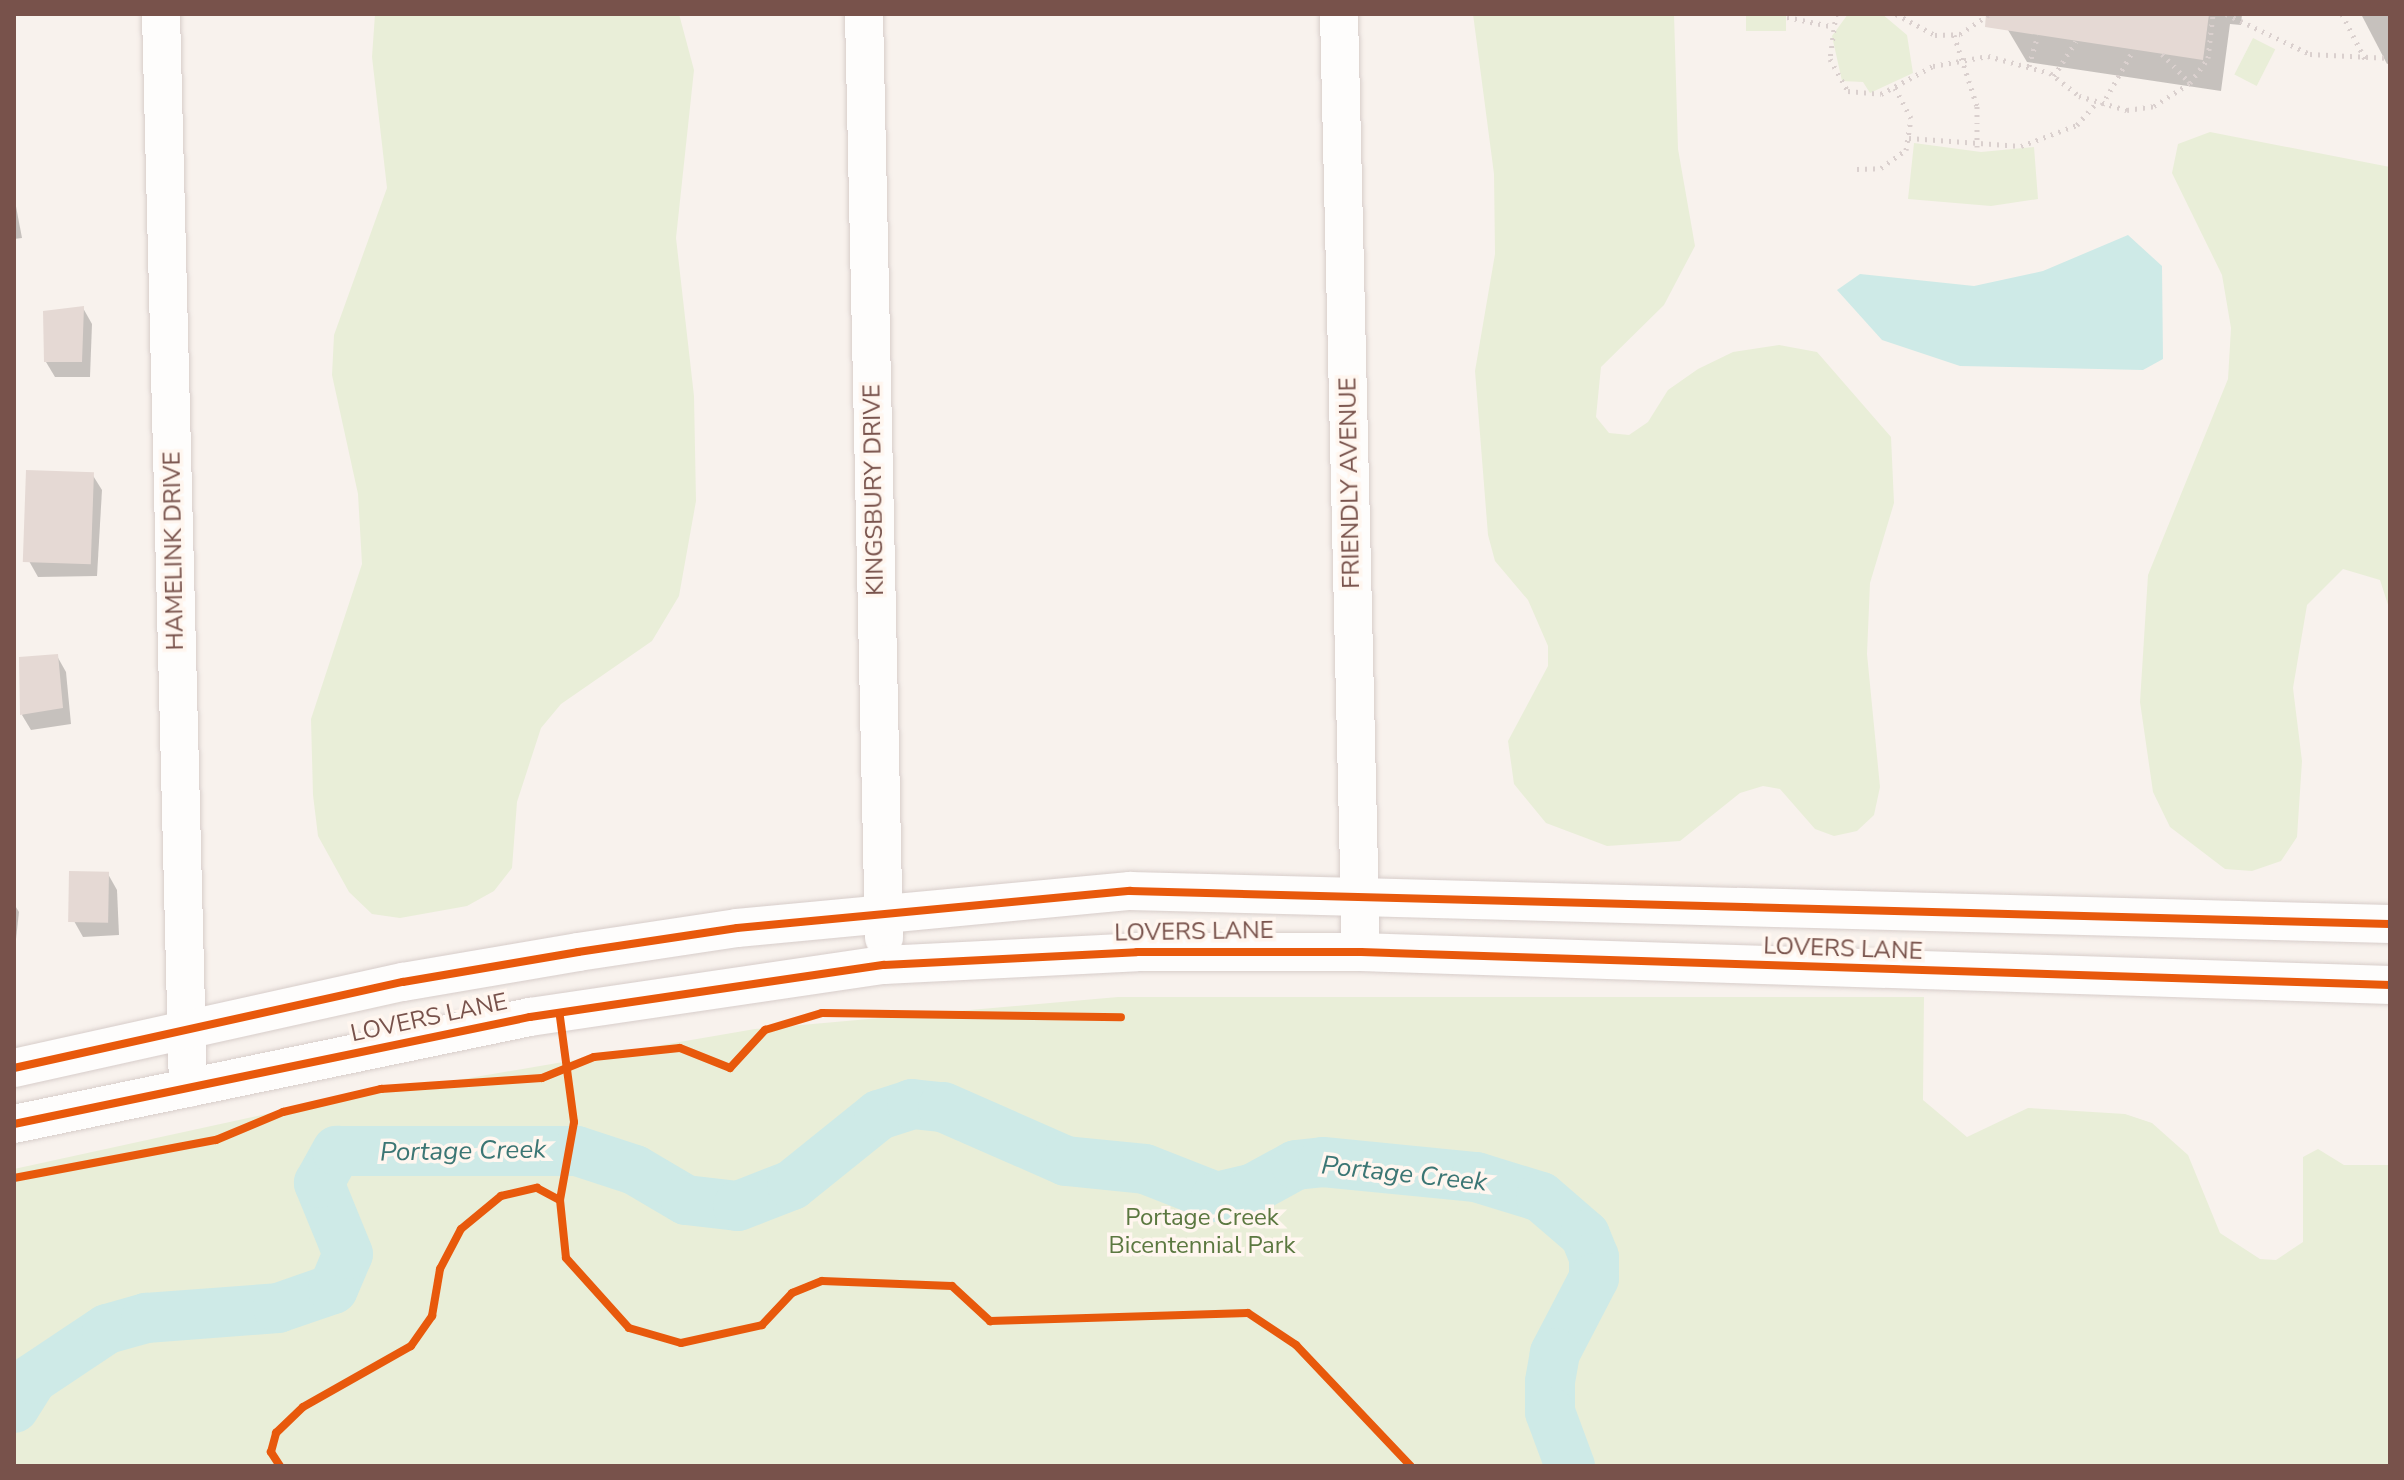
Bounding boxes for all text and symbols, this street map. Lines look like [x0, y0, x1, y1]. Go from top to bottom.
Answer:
street label: FRIENDLY AVENUE [1334, 377, 1366, 589]
street label: KINGSBURY DRIVE [858, 384, 890, 596]
street label: HAMELINK DRIVE [158, 451, 190, 651]
street label: LOVERS LANE [1114, 916, 1274, 948]
street label: LOVERS LANE [1763, 932, 1923, 966]
street label: LOVERS LANE [348, 987, 510, 1049]
water label: Portage Creek [380, 1134, 546, 1168]
water label: Portage Creek [1320, 1150, 1488, 1198]
park label: Portage Creek Bicentennial Park [1109, 1204, 1295, 1260]

